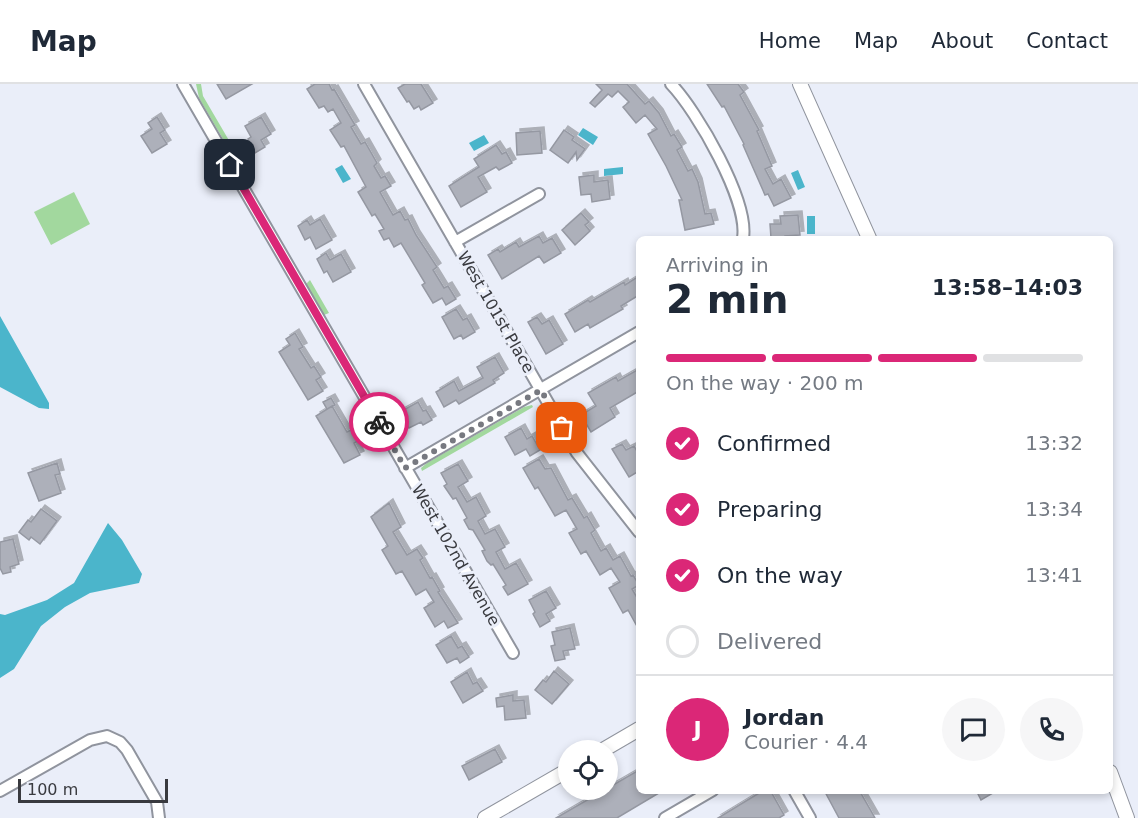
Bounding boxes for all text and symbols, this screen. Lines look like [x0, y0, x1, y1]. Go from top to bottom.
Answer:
text: Map [30, 25, 97, 58]
text: Home [759, 29, 821, 53]
text: Map [854, 29, 898, 53]
text: About [931, 29, 993, 53]
text: Contact [1026, 29, 1108, 53]
pin [204, 139, 255, 190]
icon: home [213, 148, 246, 181]
street label: West 101st Place [453, 248, 539, 376]
text: Arriving in [666, 253, 769, 277]
text: 13:58–14:03 [932, 275, 1083, 300]
text: 2 min [666, 277, 788, 322]
text: On the way · 200 m [666, 371, 864, 395]
courier [349, 392, 409, 452]
pin [536, 402, 587, 453]
icon: bike [363, 406, 396, 439]
icon: bag [545, 411, 578, 444]
icon: check [666, 427, 699, 460]
text: Confirmed [717, 431, 831, 456]
text: 13:32 [1025, 431, 1083, 455]
street label: West 102nd Avenue [408, 481, 504, 629]
icon: check [666, 493, 699, 526]
text: Preparing [717, 497, 823, 522]
text: 13:34 [1025, 497, 1083, 521]
icon: check [666, 559, 699, 592]
text: On the way [717, 563, 843, 588]
text: 13:41 [1025, 563, 1083, 587]
text: Delivered [717, 629, 822, 654]
button: chat [942, 698, 1005, 761]
button: phone [1020, 698, 1083, 761]
text: Jordan [744, 705, 824, 730]
text: J [693, 717, 702, 742]
text: Courier · 4.4 [744, 730, 868, 754]
map controls [558, 740, 618, 800]
button: locate [558, 740, 618, 800]
scale bar [18, 776, 168, 804]
text: 100 m [27, 780, 78, 799]

